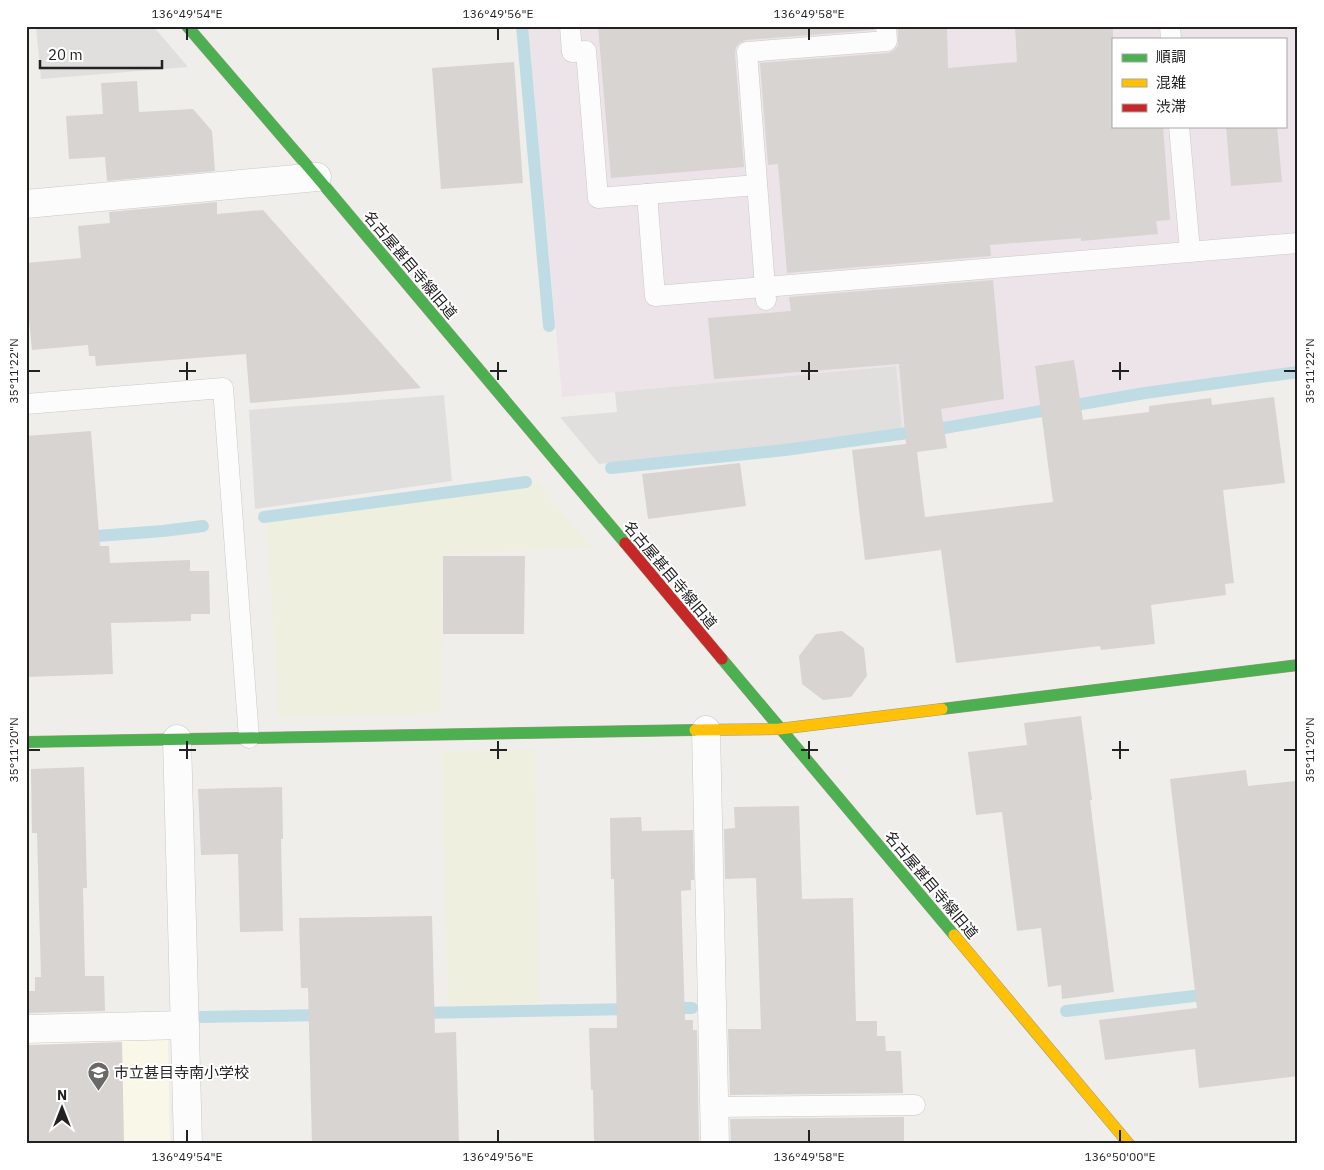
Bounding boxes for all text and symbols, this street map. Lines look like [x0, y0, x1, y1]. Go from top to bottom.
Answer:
text: 136°49'54"E [152, 6, 222, 21]
text: 136°49'56"E [463, 6, 533, 21]
text: 136°49'58"E [774, 6, 844, 21]
scale bar [40, 38, 162, 70]
legend [1112, 38, 1286, 128]
text: 20 m [48, 45, 83, 64]
text: 順調 [1156, 47, 1186, 66]
text: 混雑 [1156, 73, 1186, 92]
text: 渋滞 [1156, 97, 1186, 116]
street label: 名古屋甚目寺線旧道 [360, 207, 461, 322]
text: 35°11'22"N [6, 338, 21, 404]
text: 35°11'22"N [1302, 338, 1317, 404]
street label: 名古屋甚目寺線旧道 [620, 517, 721, 632]
text: 35°11'20"N [6, 717, 21, 783]
text: 35°11'20"N [1302, 717, 1317, 783]
street label: 名古屋甚目寺線旧道 [881, 827, 982, 942]
school or university icon: 市立甚目寺南小学校 [86, 1061, 110, 1092]
place label: 市立甚目寺南小学校 [114, 1063, 249, 1082]
north arrow [38, 1082, 88, 1132]
text: N [57, 1086, 67, 1104]
text: 136°49'54"E [152, 1149, 222, 1164]
text: 136°49'56"E [463, 1149, 533, 1164]
text: 136°49'58"E [774, 1149, 844, 1164]
text: 136°50'00"E [1085, 1149, 1155, 1164]

